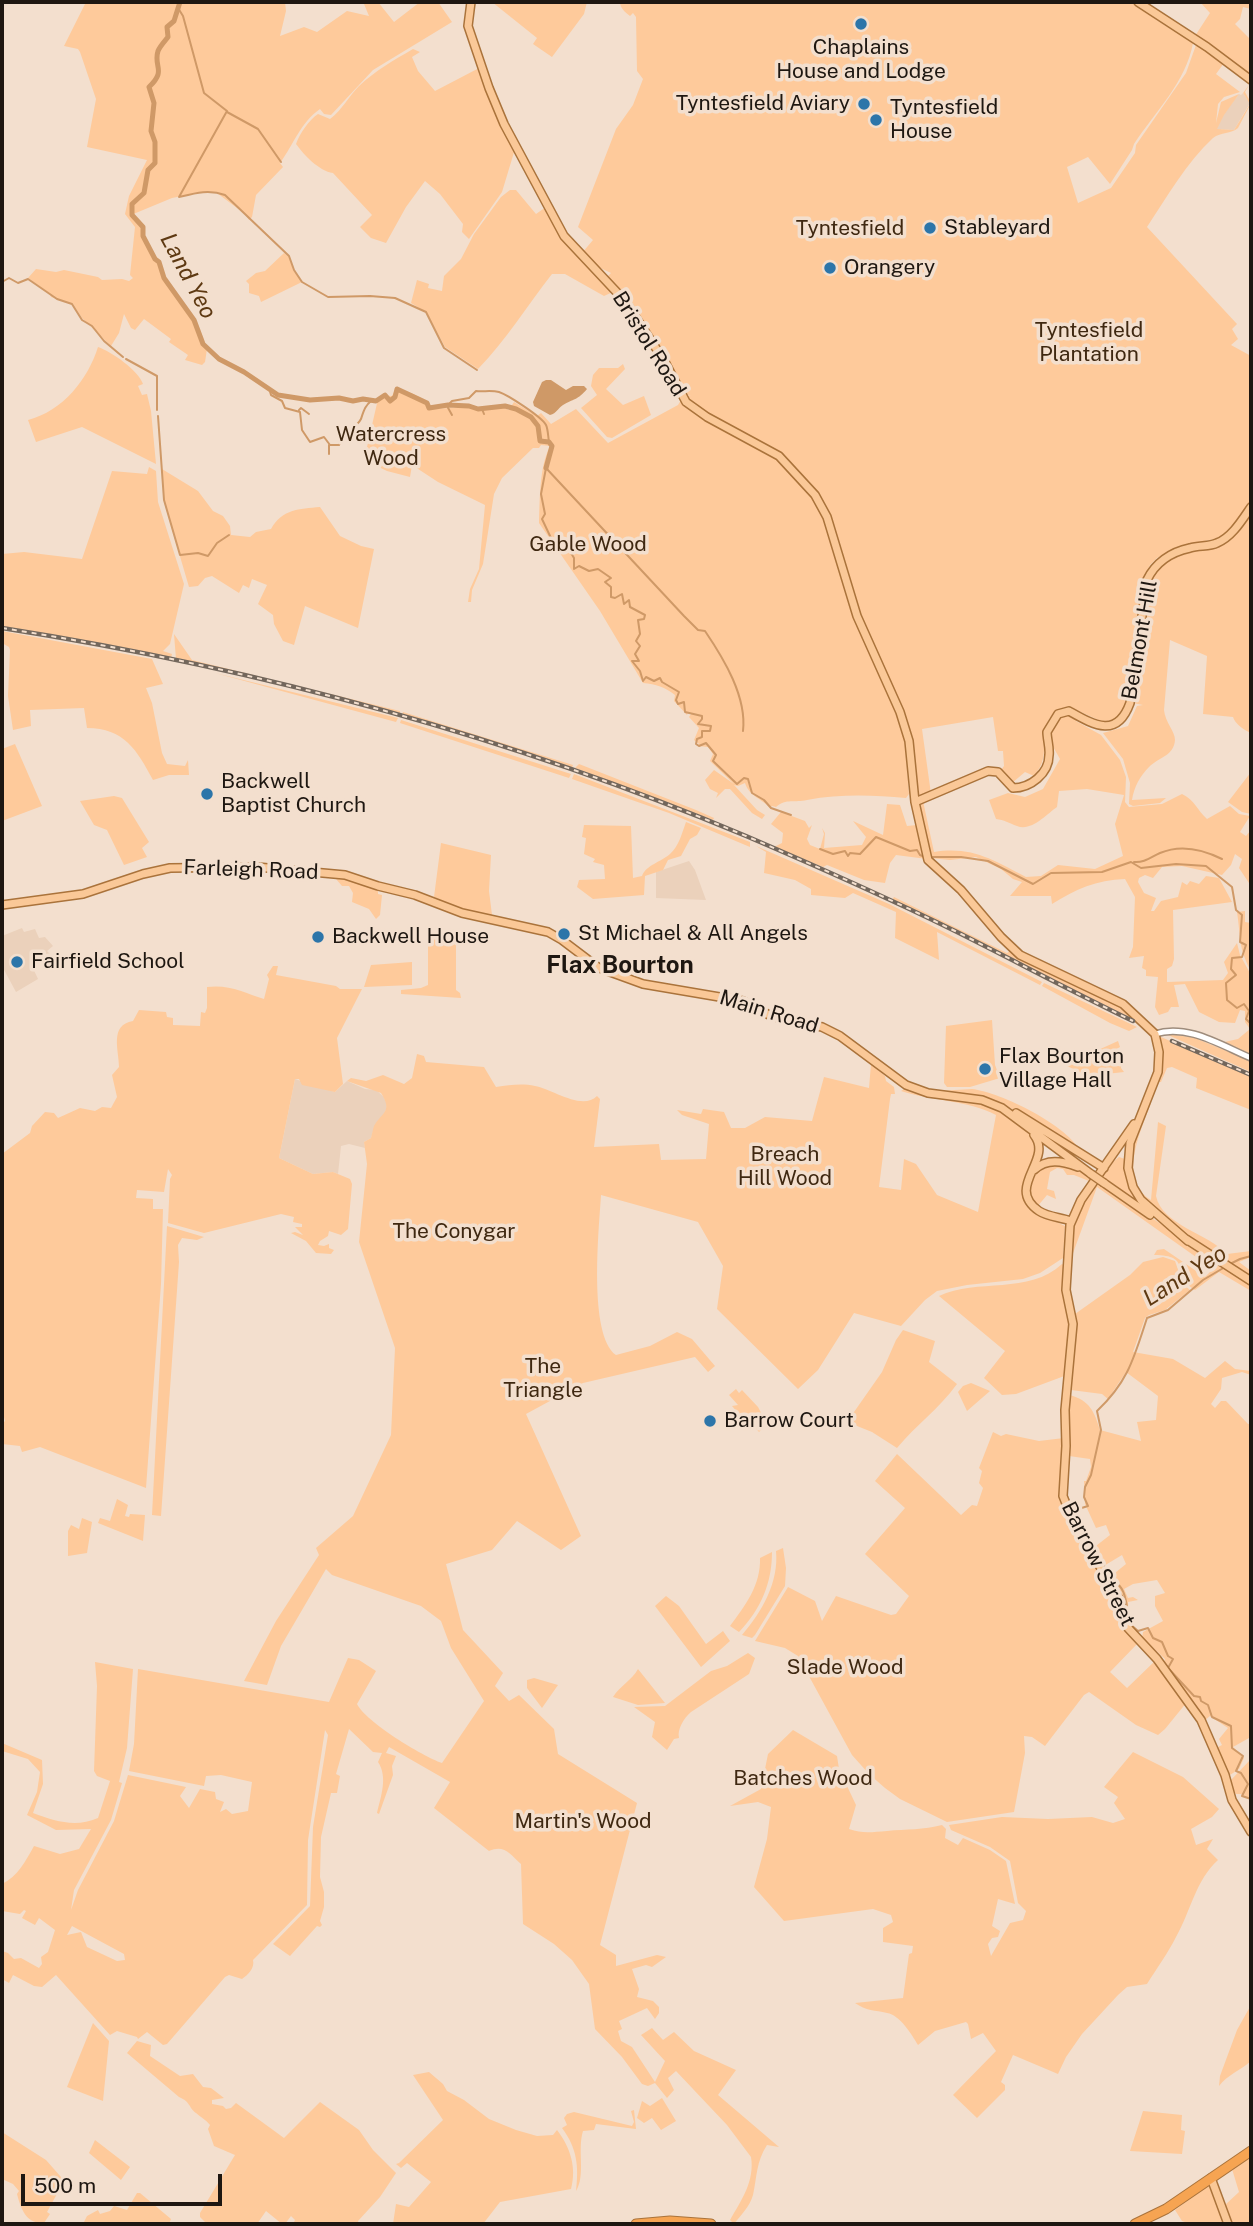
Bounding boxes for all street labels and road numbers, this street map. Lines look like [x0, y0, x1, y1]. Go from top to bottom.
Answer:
street label: Bristol Road [607, 287, 691, 401]
street label: Belmont Hill [1117, 578, 1163, 702]
street label: Farleigh Road [183, 855, 319, 885]
street label: Main Road [716, 985, 822, 1039]
street label: Barrow Street [1056, 1497, 1140, 1631]

